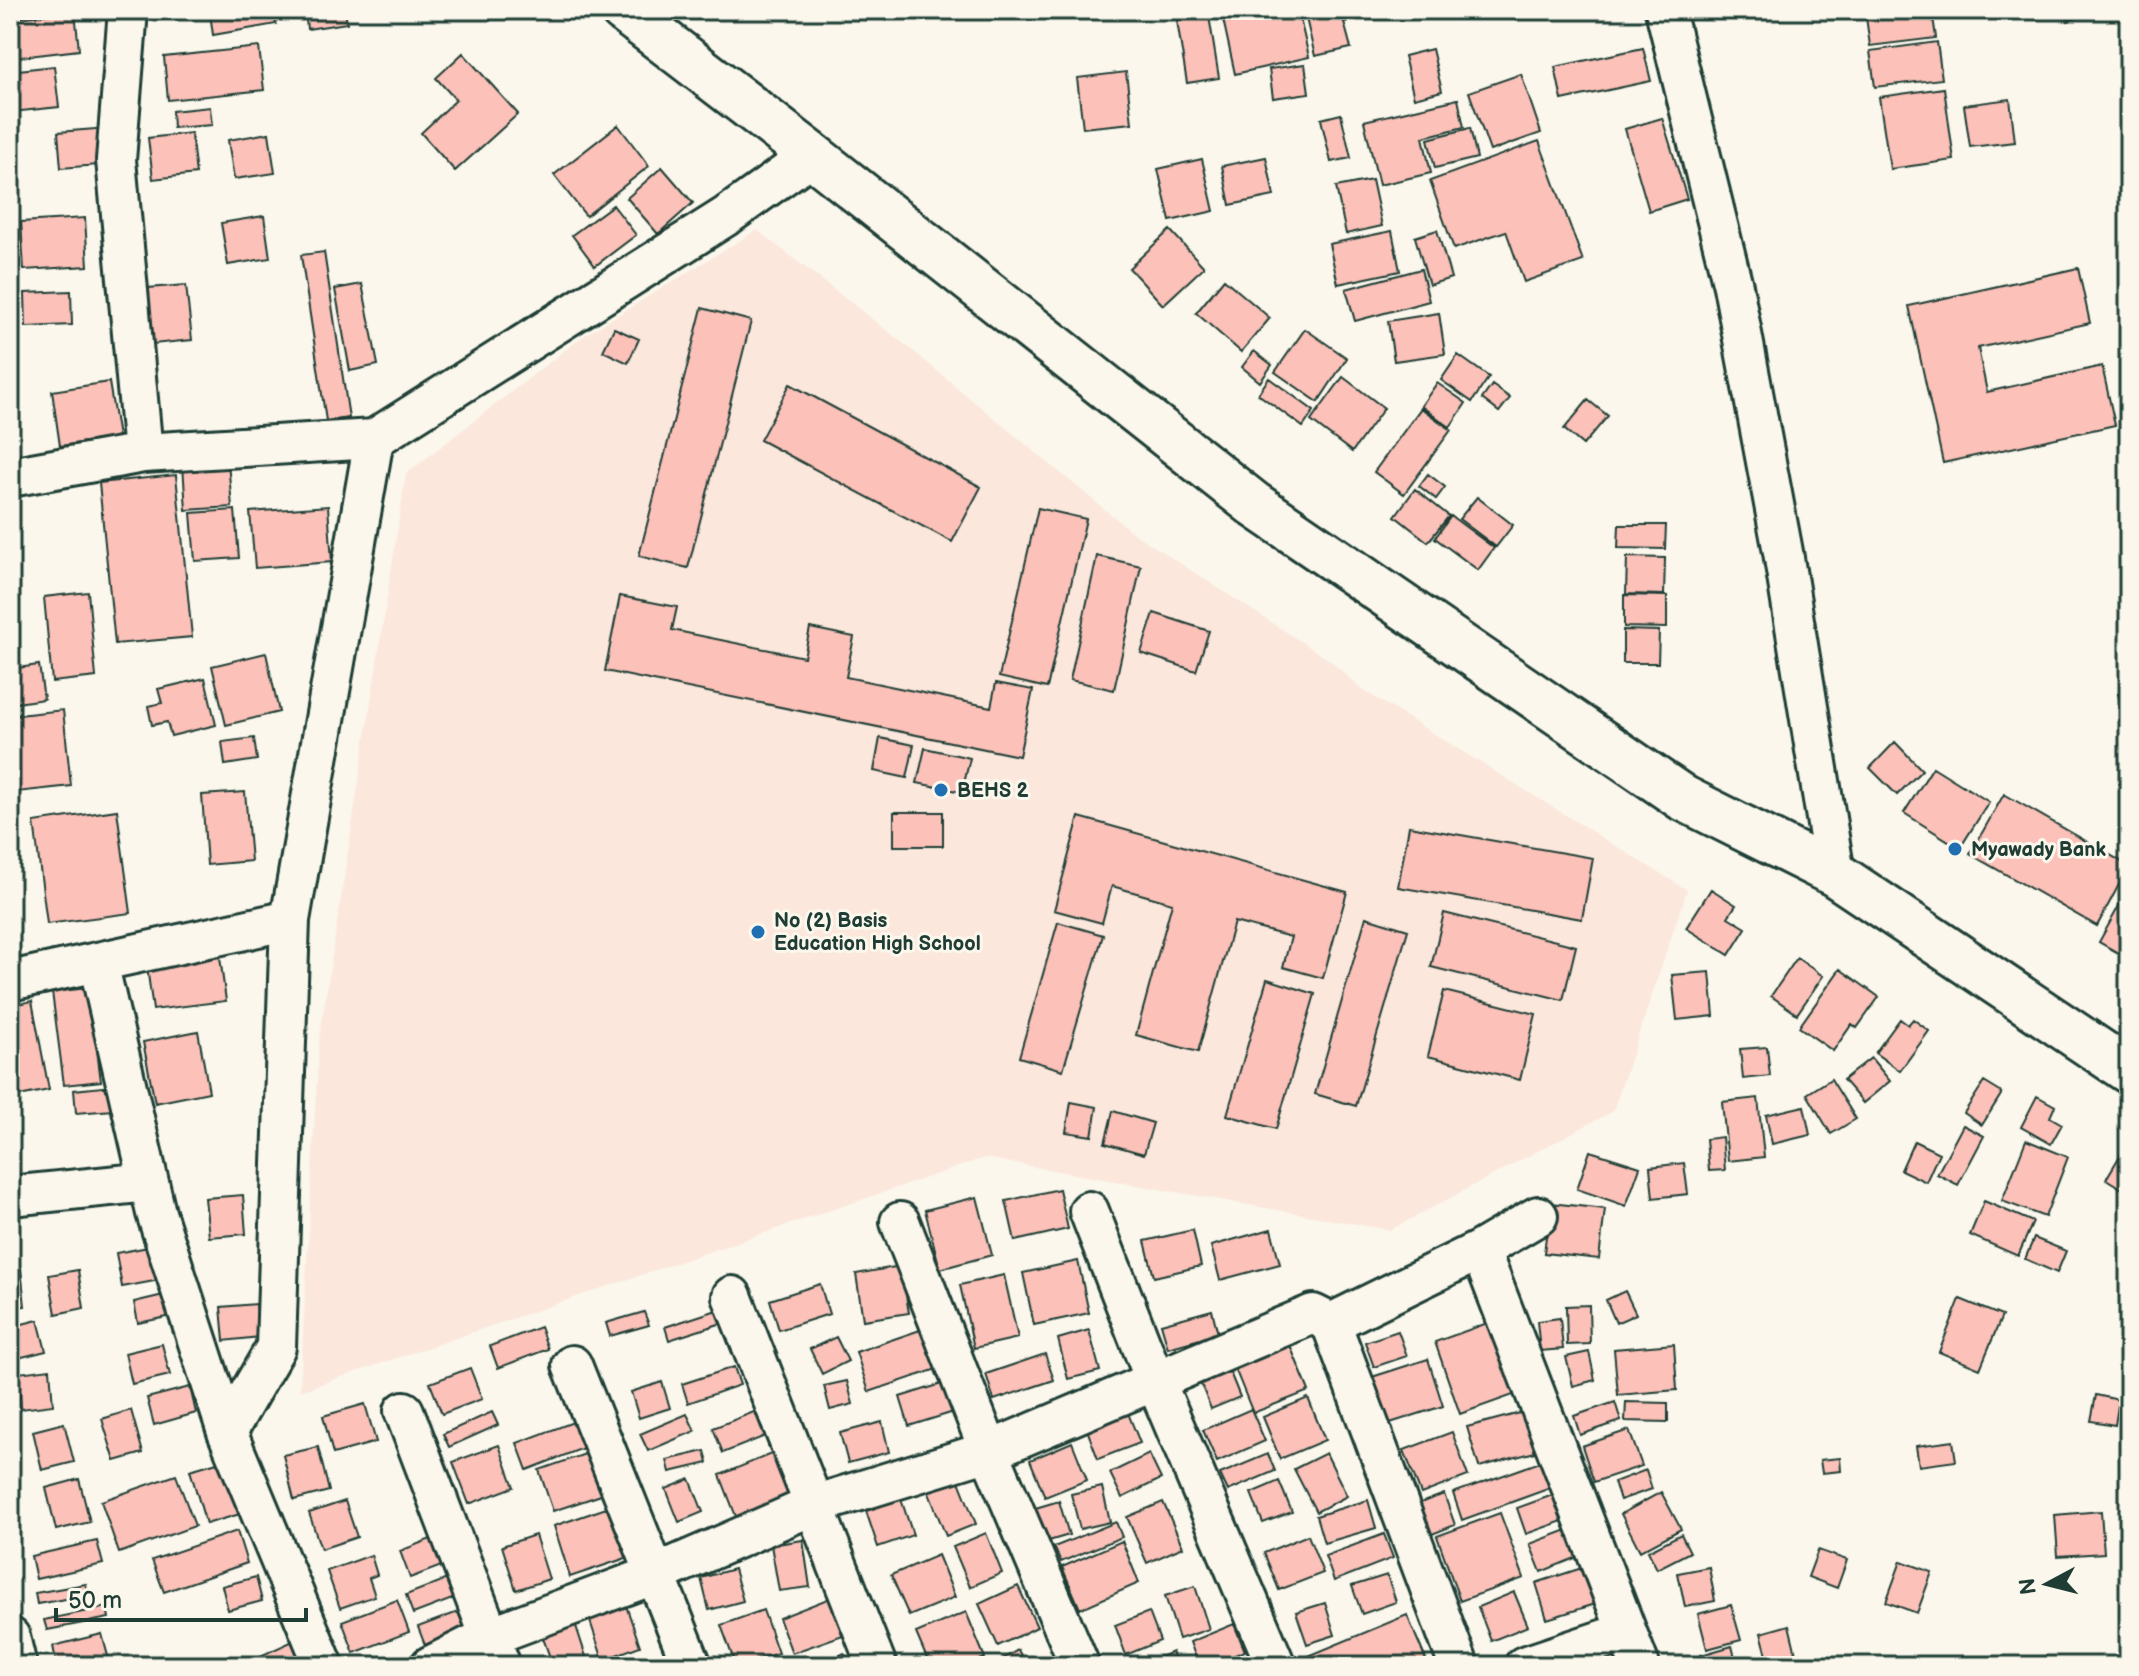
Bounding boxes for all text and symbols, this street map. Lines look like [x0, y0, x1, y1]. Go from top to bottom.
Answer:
place label: BEHS 2 [957, 779, 1028, 803]
marker: BEHS 2 [932, 781, 950, 799]
place label: Myawady Bank [1971, 838, 2106, 862]
marker: Myawady Bank [1946, 840, 1964, 858]
place label: No (2) Basis Education High School [774, 909, 981, 956]
marker: No (2) Basis Education High School [749, 923, 767, 941]
north arrow [2007, 1544, 2087, 1624]
scale bar [56, 1572, 306, 1622]
text: N [2014, 1576, 2043, 1596]
text: 50 m [68, 1586, 122, 1615]

